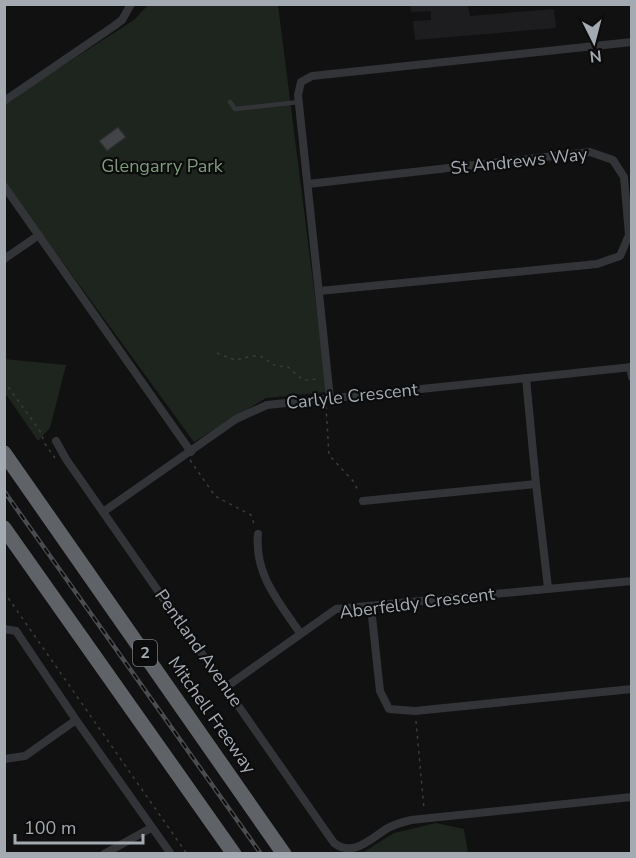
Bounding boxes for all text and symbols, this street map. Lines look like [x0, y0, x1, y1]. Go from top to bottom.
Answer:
north arrow [564, 12, 624, 72]
text: N [588, 44, 603, 67]
street label: St Andrews Way [449, 142, 589, 180]
park label: Glengarry Park [101, 154, 224, 178]
street label: Carlyle Crescent [285, 377, 420, 415]
street label: Aberfeldy Crescent [338, 582, 497, 624]
street label: Pentland Avenue [149, 584, 249, 712]
road number: 2 [133, 640, 157, 666]
street label: Mitchell Freeway [163, 652, 262, 779]
scale bar [15, 807, 142, 845]
text: 100 m [24, 816, 76, 840]

